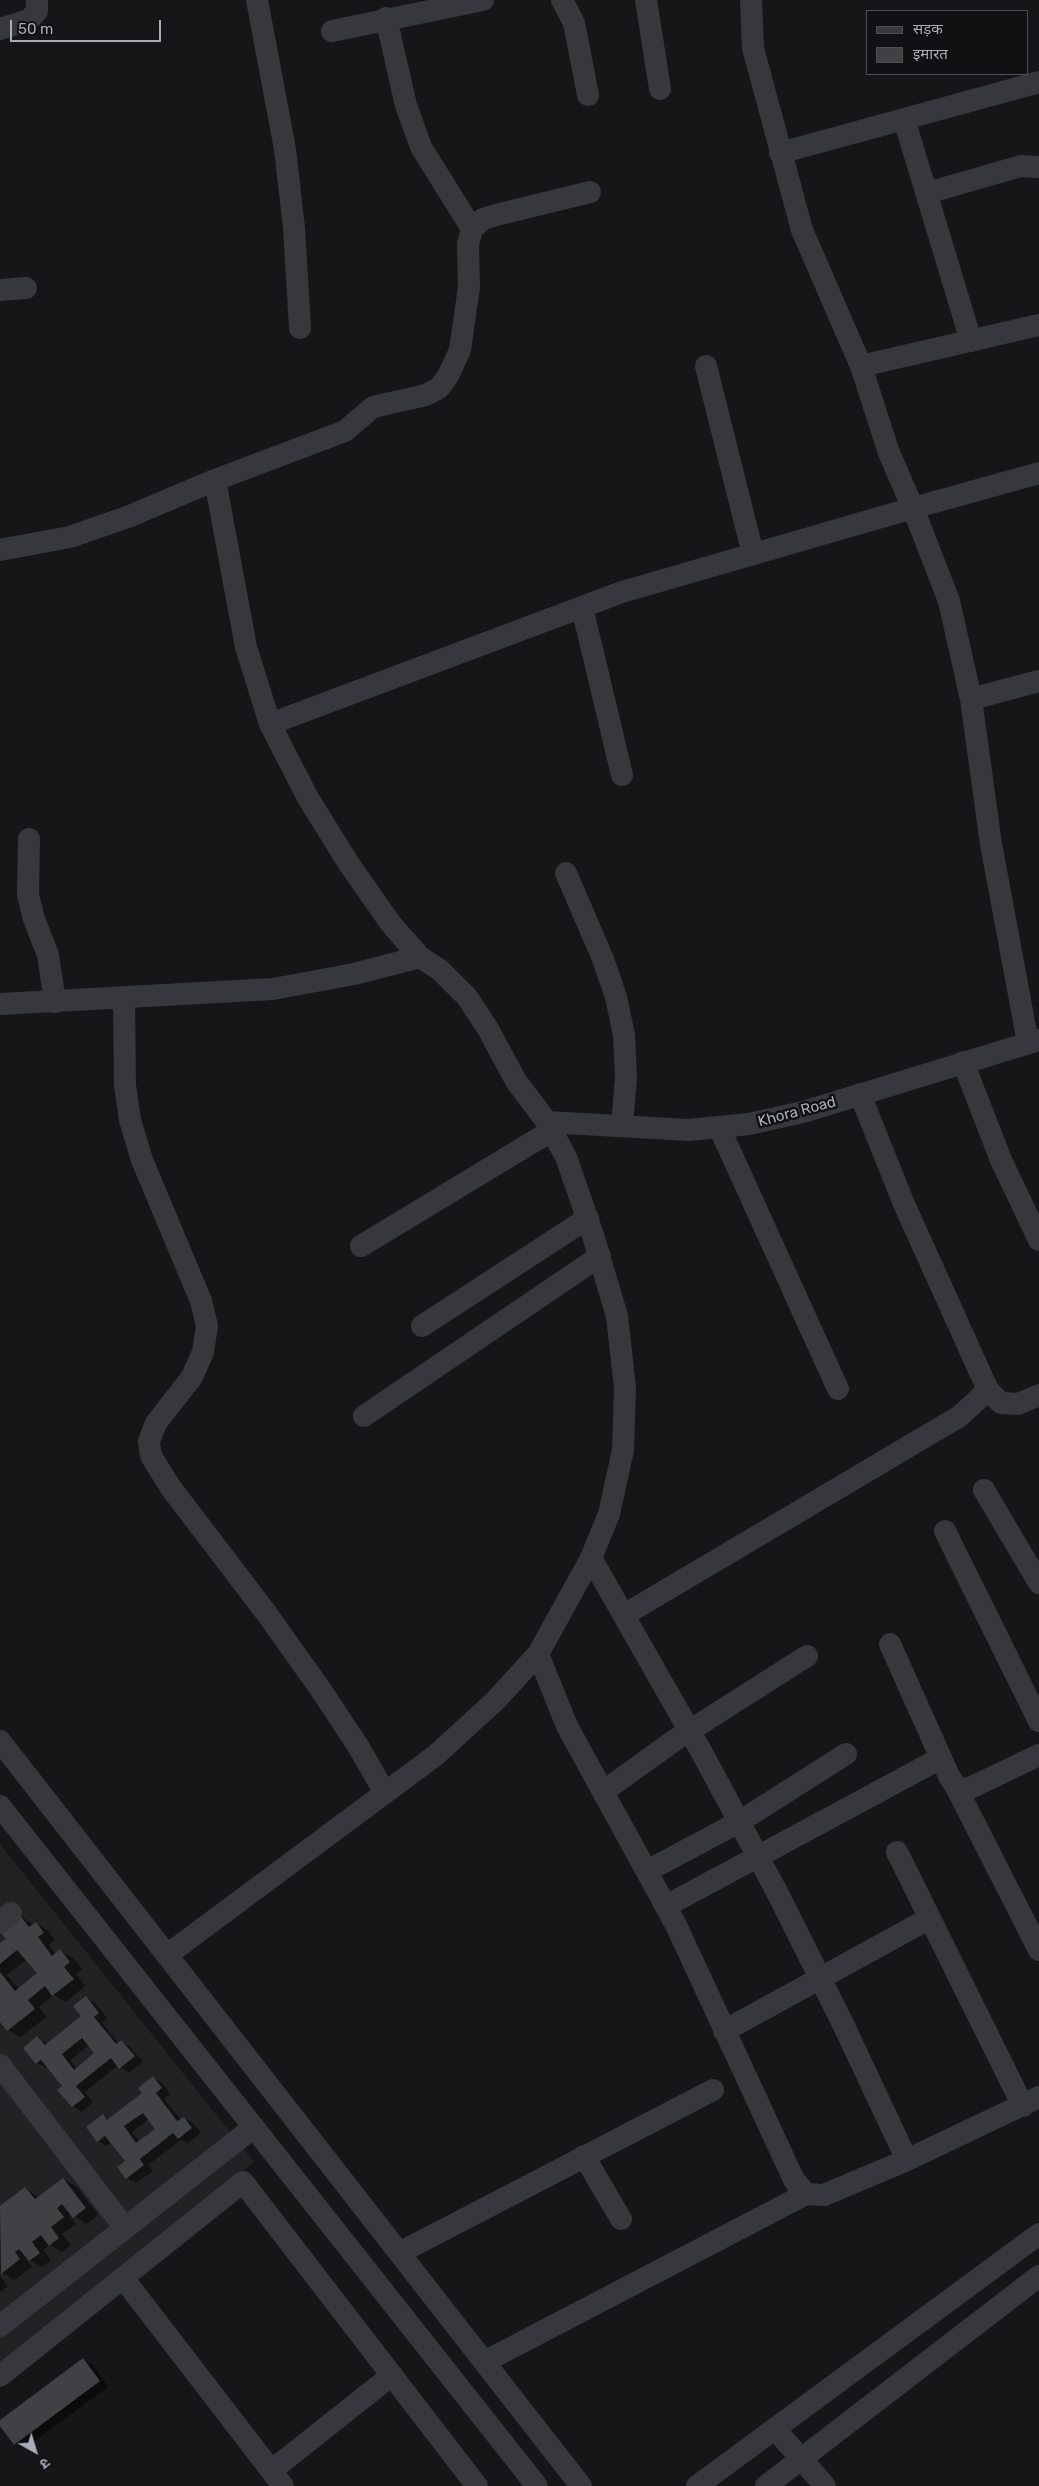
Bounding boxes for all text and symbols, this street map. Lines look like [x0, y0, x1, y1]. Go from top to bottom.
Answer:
scale bar [12, 10, 164, 42]
legend [866, 10, 1029, 75]
text: 50 m [18, 20, 53, 38]
text: सड़क [913, 20, 943, 38]
text: इमारत [913, 45, 948, 63]
street label: Khora Road [756, 1093, 838, 1131]
north arrow [10, 2426, 60, 2476]
text: उ [36, 2454, 53, 2472]

